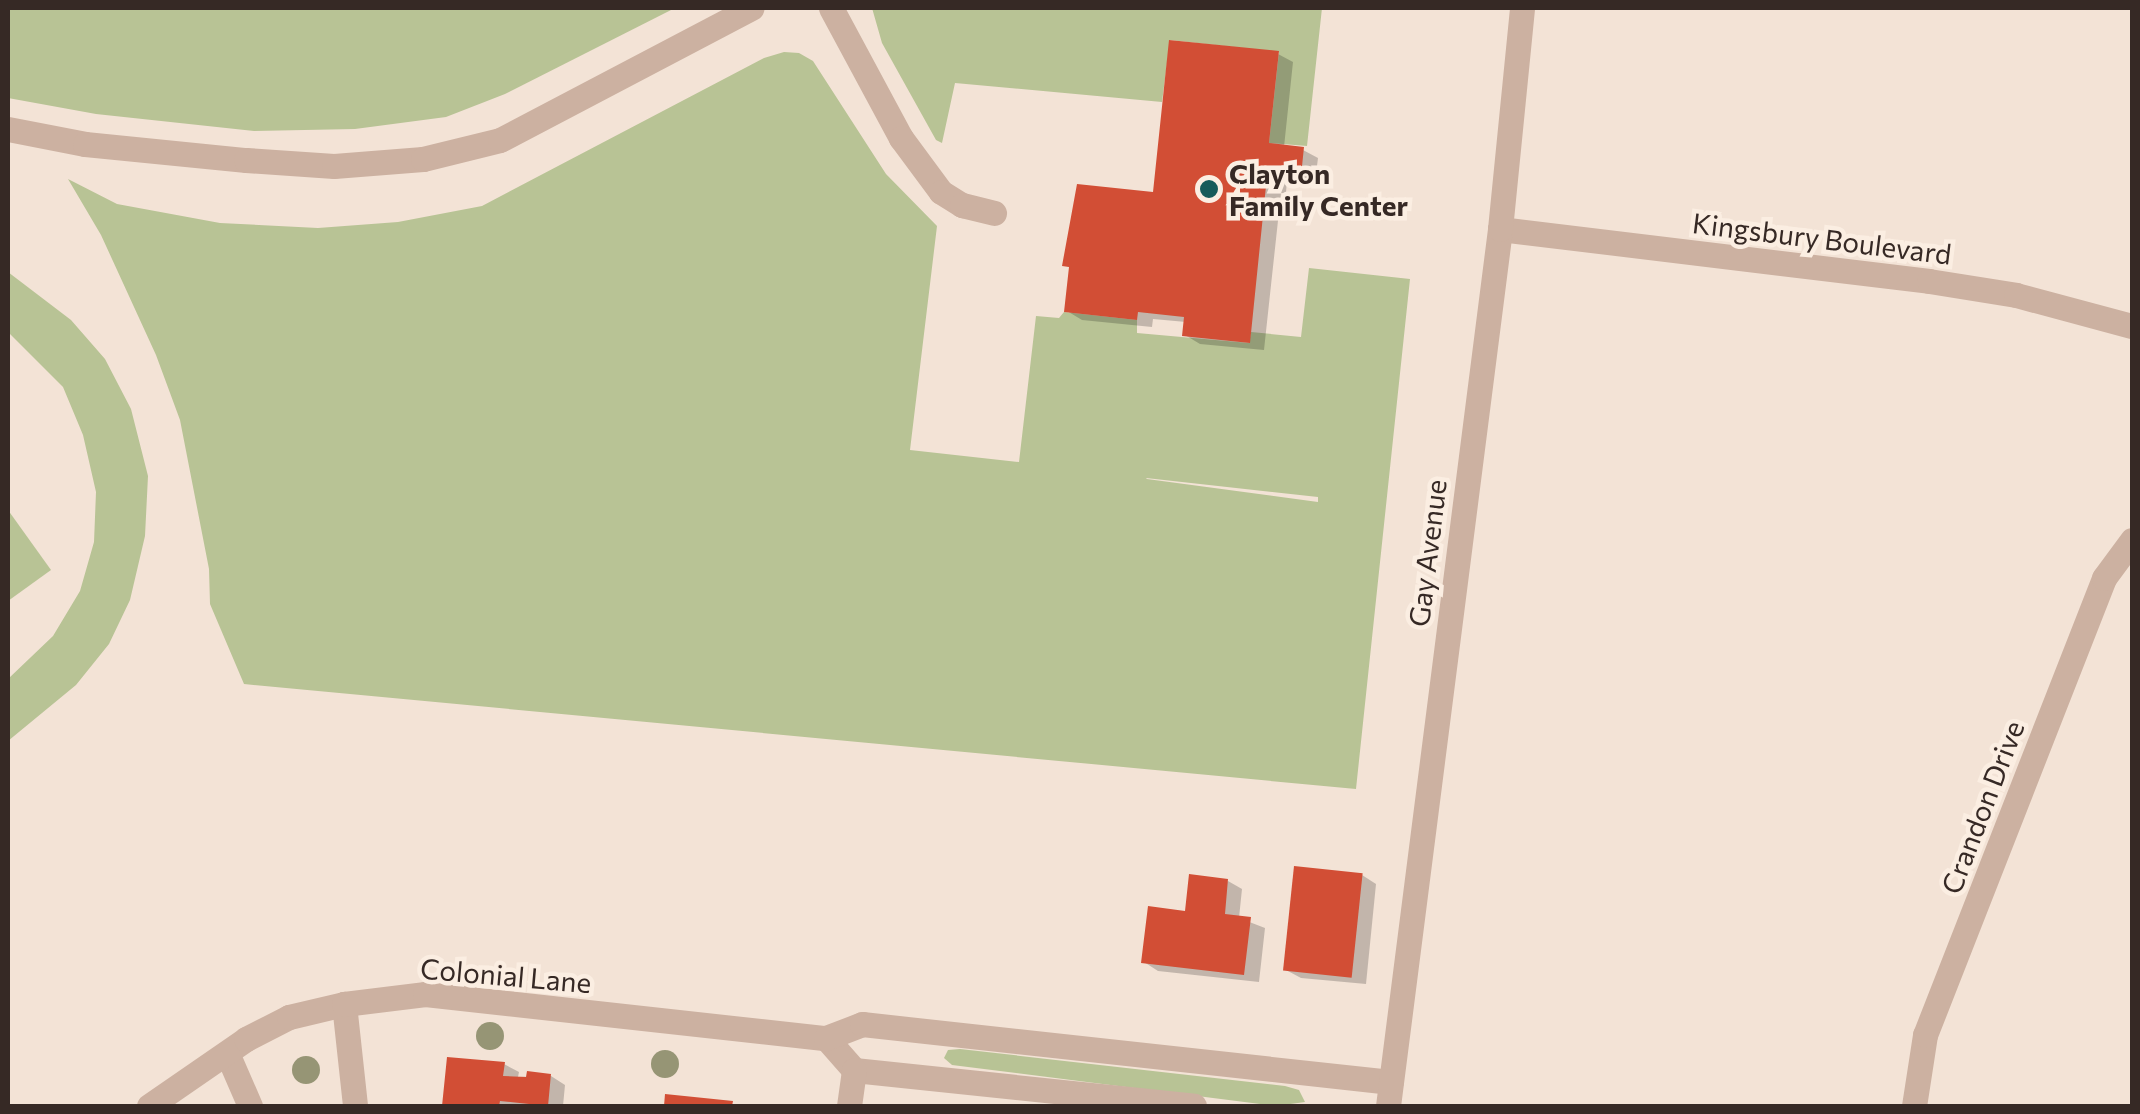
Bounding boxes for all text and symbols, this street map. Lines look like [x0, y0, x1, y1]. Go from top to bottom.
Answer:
place label: Clayton Family Center [1229, 156, 1408, 222]
marker: Clayton Family Center [1198, 178, 1220, 200]
street label: Kingsbury Boulevard [1691, 205, 1953, 271]
street label: Gay Avenue [1401, 477, 1453, 629]
street label: Crandon Drive [1934, 716, 2030, 898]
street label: Colonial Lane [419, 951, 593, 999]

